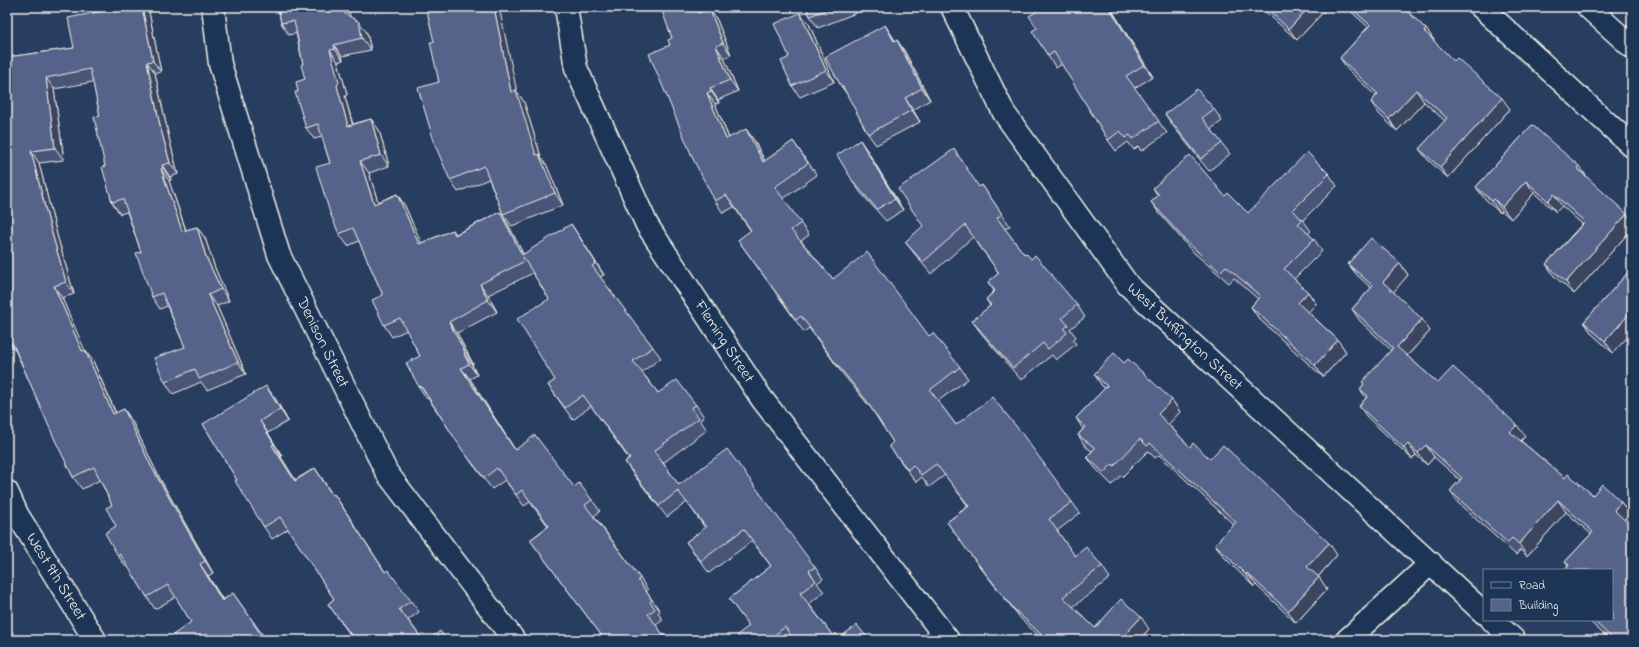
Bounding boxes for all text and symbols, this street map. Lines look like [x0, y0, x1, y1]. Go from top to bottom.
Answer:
street label: West Buffington Street [1121, 277, 1248, 397]
street label: Denison Street [289, 292, 355, 393]
street label: Fleming Street [687, 295, 761, 388]
street label: West 9th Street [20, 528, 93, 626]
legend [1483, 569, 1613, 621]
text: Road [1519, 577, 1545, 595]
text: Building [1518, 597, 1558, 616]

